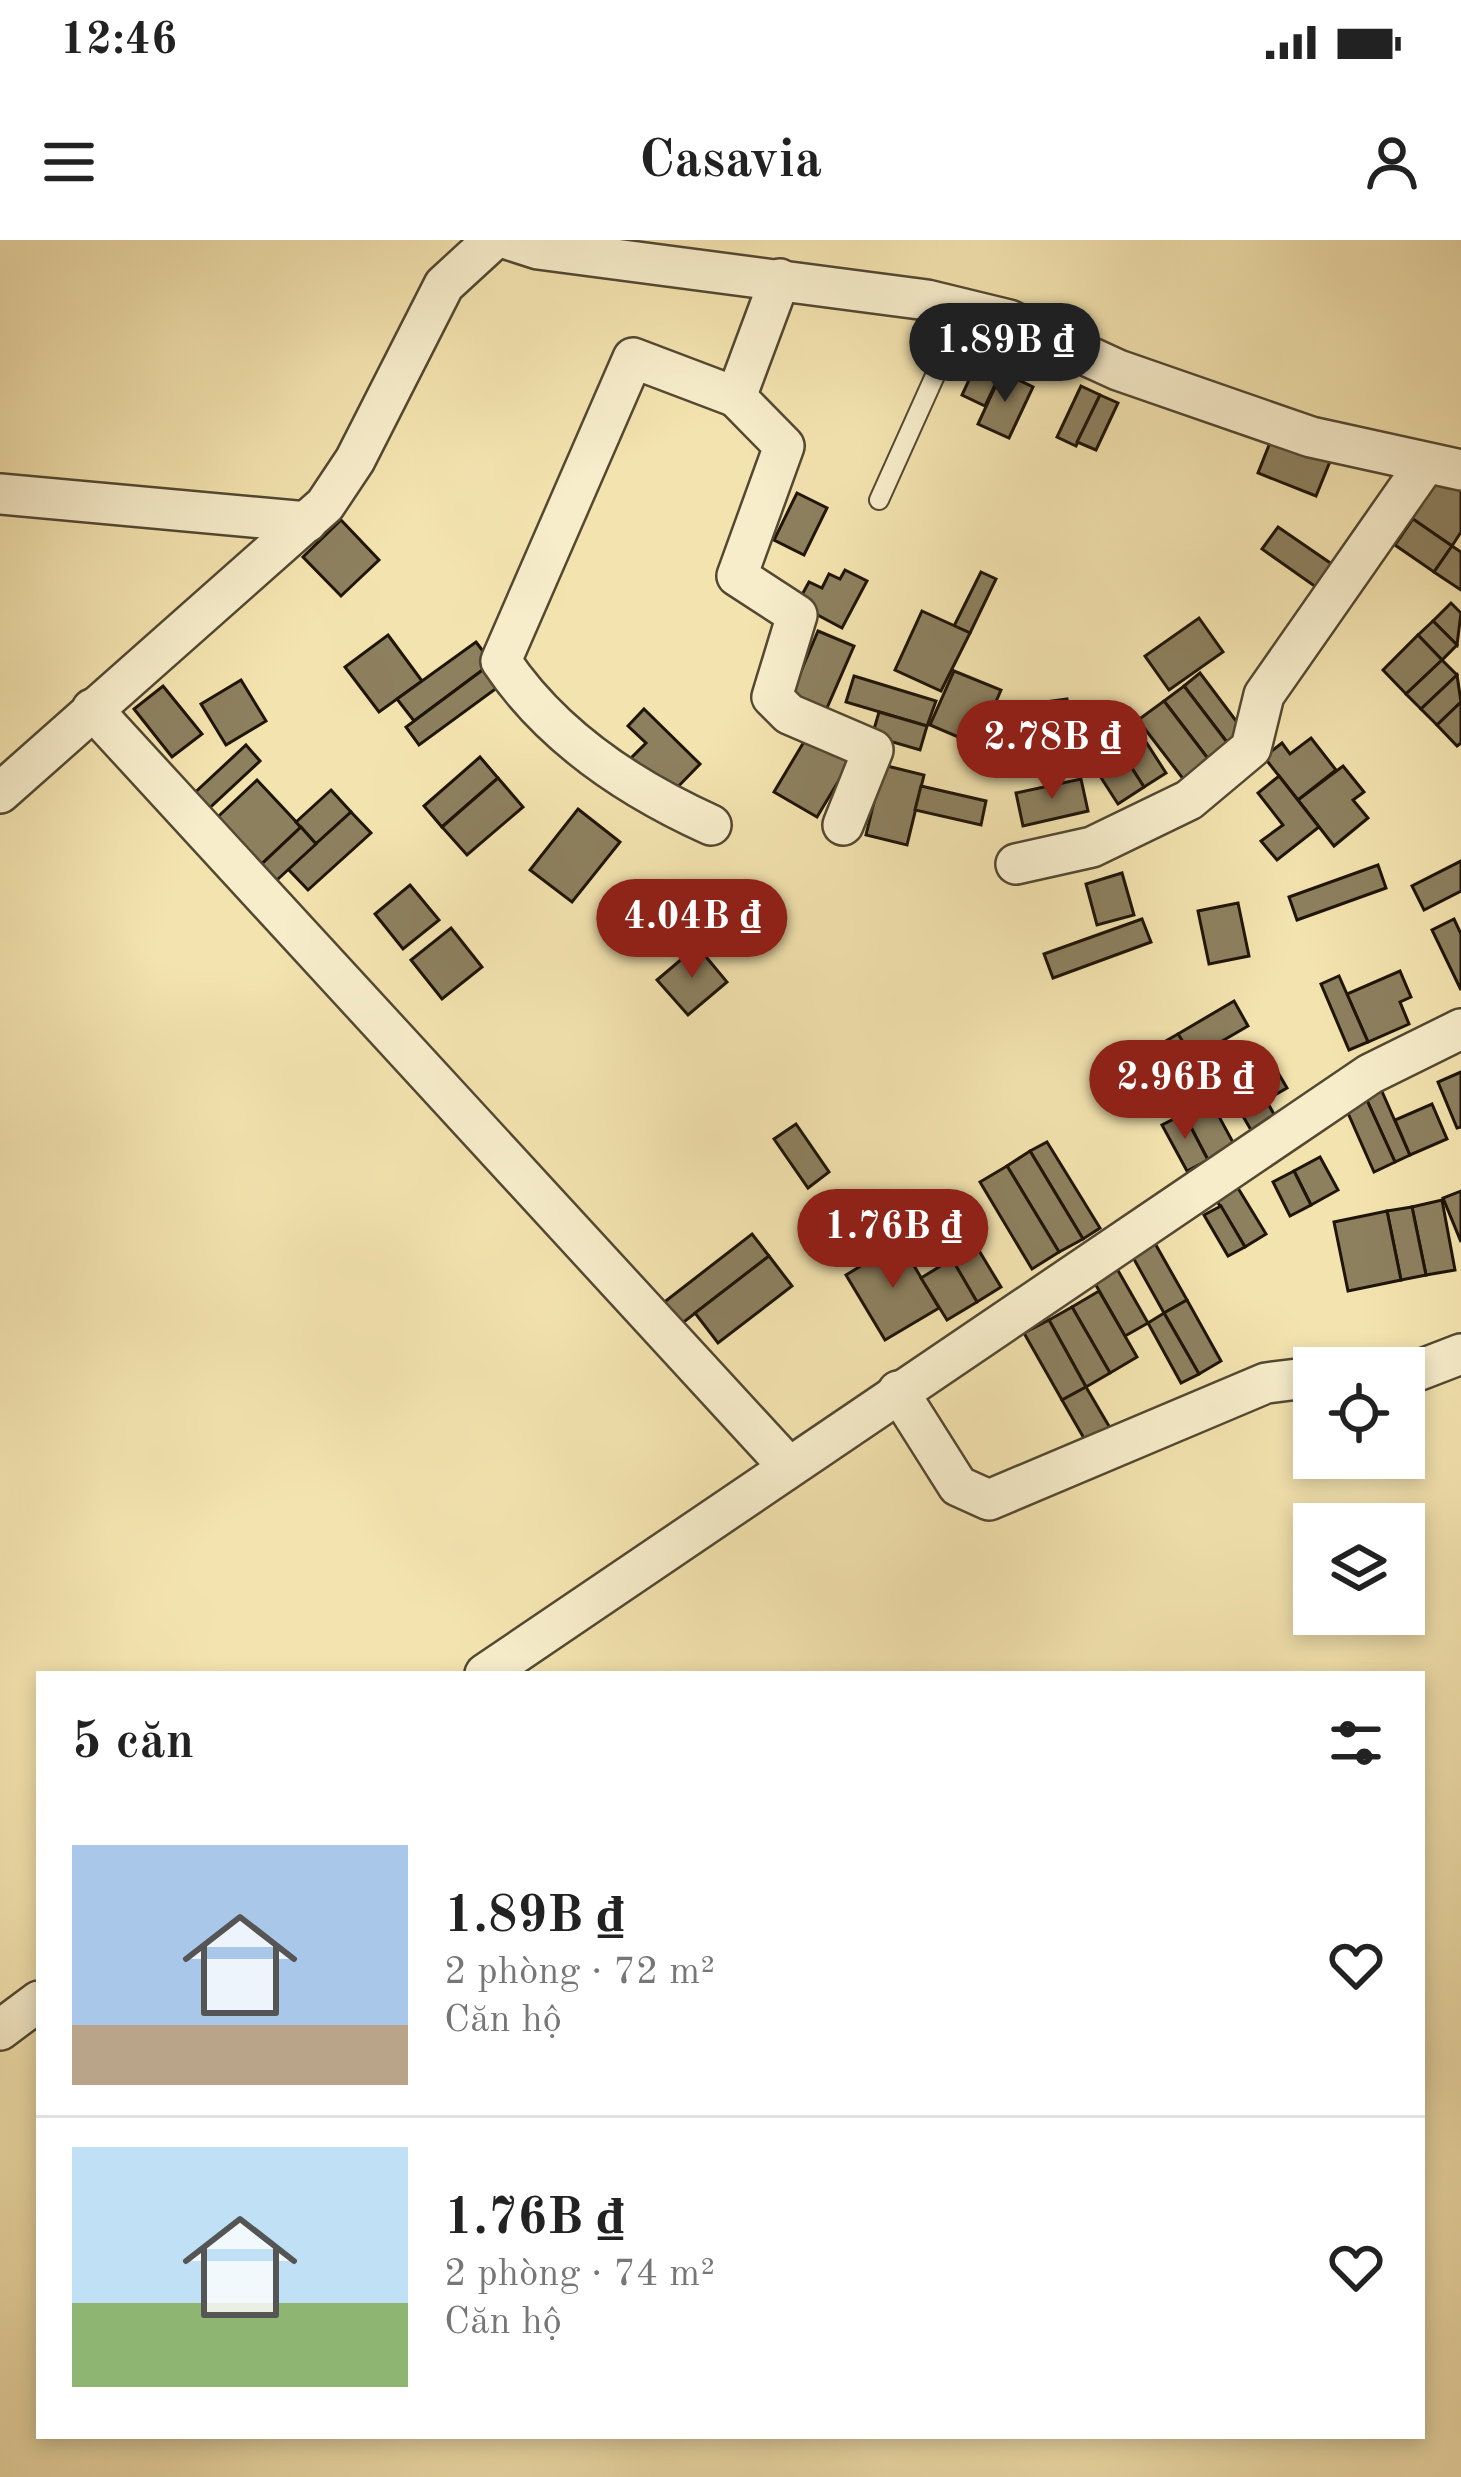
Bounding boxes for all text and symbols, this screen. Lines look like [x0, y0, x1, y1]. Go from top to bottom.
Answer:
text: 12:46 [60, 19, 177, 64]
icon: menu [36, 129, 102, 195]
icon: person [1359, 129, 1425, 195]
text: Casavia [639, 135, 822, 189]
pin: 1.89B ₫ [894, 303, 1116, 405]
text: 1.89B ₫ [936, 322, 1074, 361]
pin: 2.78B ₫ [941, 700, 1163, 802]
text: 2.78B ₫ [983, 719, 1121, 758]
pin: 4.04B ₫ [581, 879, 803, 981]
text: 4.04B ₫ [623, 898, 761, 937]
pin: 2.96B ₫ [1074, 1040, 1296, 1142]
text: 2.96B ₫ [1116, 1059, 1254, 1098]
pin: 1.76B ₫ [782, 1189, 1004, 1291]
text: 1.76B ₫ [824, 1208, 962, 1247]
map controls [1293, 1347, 1425, 1635]
button: locate [1293, 1347, 1425, 1479]
button: layers [1293, 1503, 1425, 1635]
icon: filters [1323, 1710, 1389, 1776]
text: 5 căn [72, 1718, 194, 1769]
text: 1.89B ₫ [444, 1892, 624, 1943]
icon: home [168, 1893, 312, 2037]
icon: heart [1323, 1932, 1389, 1998]
text: 2 phòng · 72 m² [444, 1953, 715, 1992]
text: Căn hộ [444, 2001, 562, 2040]
text: 1.76B ₫ [444, 2194, 624, 2245]
icon: home [168, 2195, 312, 2339]
icon: heart [1323, 2234, 1389, 2300]
text: 2 phòng · 74 m² [444, 2255, 715, 2294]
text: Căn hộ [444, 2303, 562, 2342]

